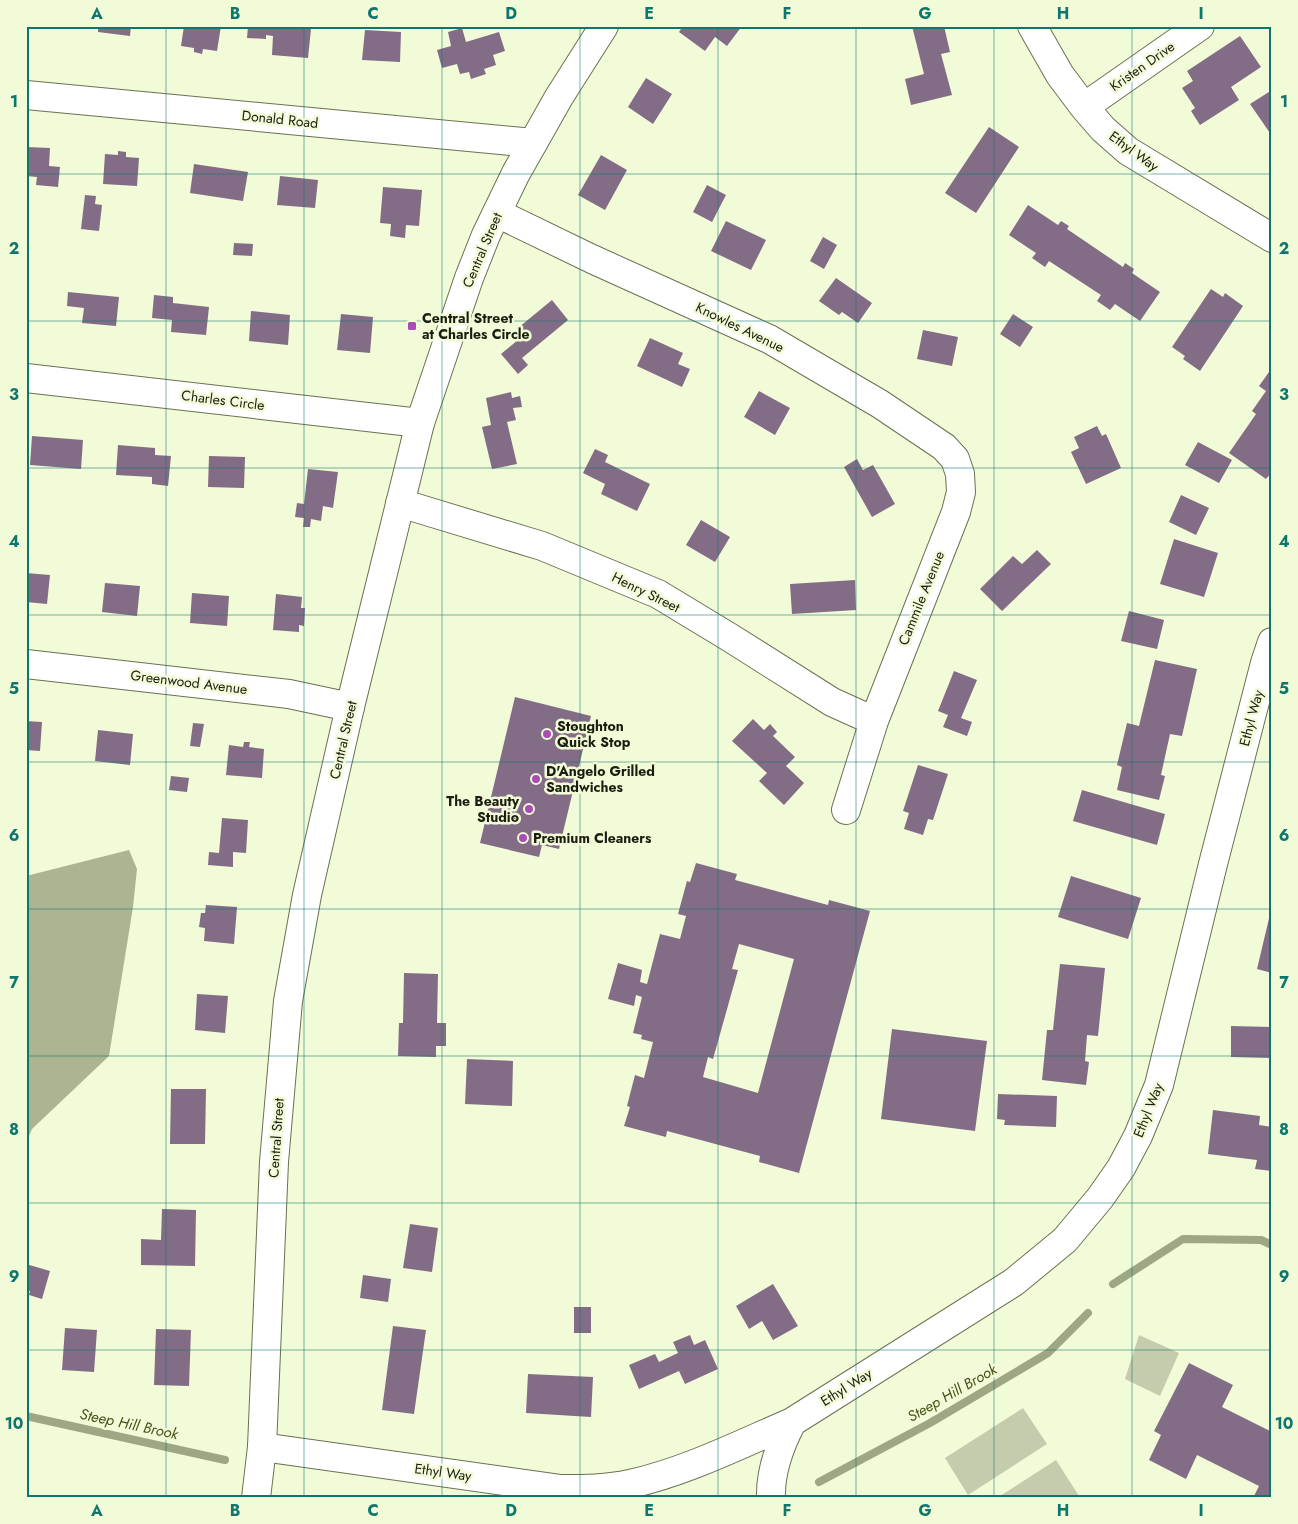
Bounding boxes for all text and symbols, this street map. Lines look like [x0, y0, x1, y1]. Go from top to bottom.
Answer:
text: A [90, 2, 103, 25]
text: B [230, 2, 240, 25]
text: C [367, 2, 379, 25]
text: D [505, 2, 517, 25]
text: E [644, 2, 654, 25]
text: F [783, 2, 791, 25]
text: G [918, 2, 932, 25]
text: H [1057, 2, 1069, 25]
text: I [1198, 2, 1204, 25]
street label: Kristen Drive [1105, 36, 1179, 96]
text: 1 [10, 90, 18, 113]
text: 1 [1280, 90, 1288, 113]
street label: Donald Road [241, 105, 319, 133]
street label: Ethyl Way [1105, 126, 1164, 176]
street label: Central Street [457, 209, 507, 291]
text: 2 [9, 237, 19, 260]
text: 2 [1279, 237, 1289, 260]
street label: Knowles Avenue [692, 297, 788, 357]
place label: Central Street at Charles Circle [422, 308, 530, 344]
marker: Central Street at Charles Circle [406, 320, 418, 332]
text: 3 [9, 383, 19, 406]
text: 3 [1279, 383, 1289, 406]
street label: Charles Circle [180, 385, 266, 415]
text: 4 [8, 530, 20, 553]
text: 4 [1278, 530, 1290, 553]
street label: Cammile Avenue [893, 548, 949, 648]
street label: Henry Street [609, 567, 684, 617]
street label: Greenwood Avenue [129, 665, 249, 699]
text: 5 [9, 677, 19, 700]
text: 5 [1279, 677, 1289, 700]
street label: Ethyl Way [1234, 687, 1268, 748]
street label: Central Street [324, 698, 362, 781]
place label: Stoughton Quick Stop [557, 716, 631, 752]
marker: Stoughton Quick Stop [541, 728, 553, 740]
place label: D'Angelo Grilled Sandwiches [546, 761, 655, 797]
marker: D'Angelo Grilled Sandwiches [530, 773, 542, 785]
place label: The Beauty Studio [446, 791, 520, 827]
marker: The Beauty Studio [523, 803, 535, 815]
text: 6 [9, 824, 19, 847]
text: 6 [1279, 824, 1289, 847]
place label: Premium Cleaners [533, 828, 652, 848]
marker: Premium Cleaners [517, 832, 529, 844]
text: 7 [9, 971, 19, 994]
text: 7 [1279, 971, 1289, 994]
street label: Ethyl Way [1128, 1079, 1168, 1140]
street label: Central Street [263, 1097, 289, 1179]
text: 8 [9, 1118, 19, 1141]
text: 8 [1279, 1118, 1289, 1141]
text: 9 [9, 1265, 19, 1288]
text: 9 [1279, 1265, 1289, 1288]
water label: Steep Hill Brook [903, 1358, 1001, 1427]
street label: Ethyl Way [816, 1363, 876, 1411]
water label: Steep Hill Brook [78, 1403, 181, 1445]
text: 10 [5, 1412, 23, 1435]
text: 10 [1275, 1412, 1293, 1435]
street label: Ethyl Way [413, 1458, 474, 1486]
text: A [90, 1499, 103, 1522]
text: B [230, 1499, 240, 1522]
text: C [367, 1499, 379, 1522]
text: D [505, 1499, 517, 1522]
text: E [644, 1499, 654, 1522]
text: F [783, 1499, 791, 1522]
text: G [918, 1499, 932, 1522]
text: H [1057, 1499, 1069, 1522]
text: I [1198, 1499, 1204, 1522]

